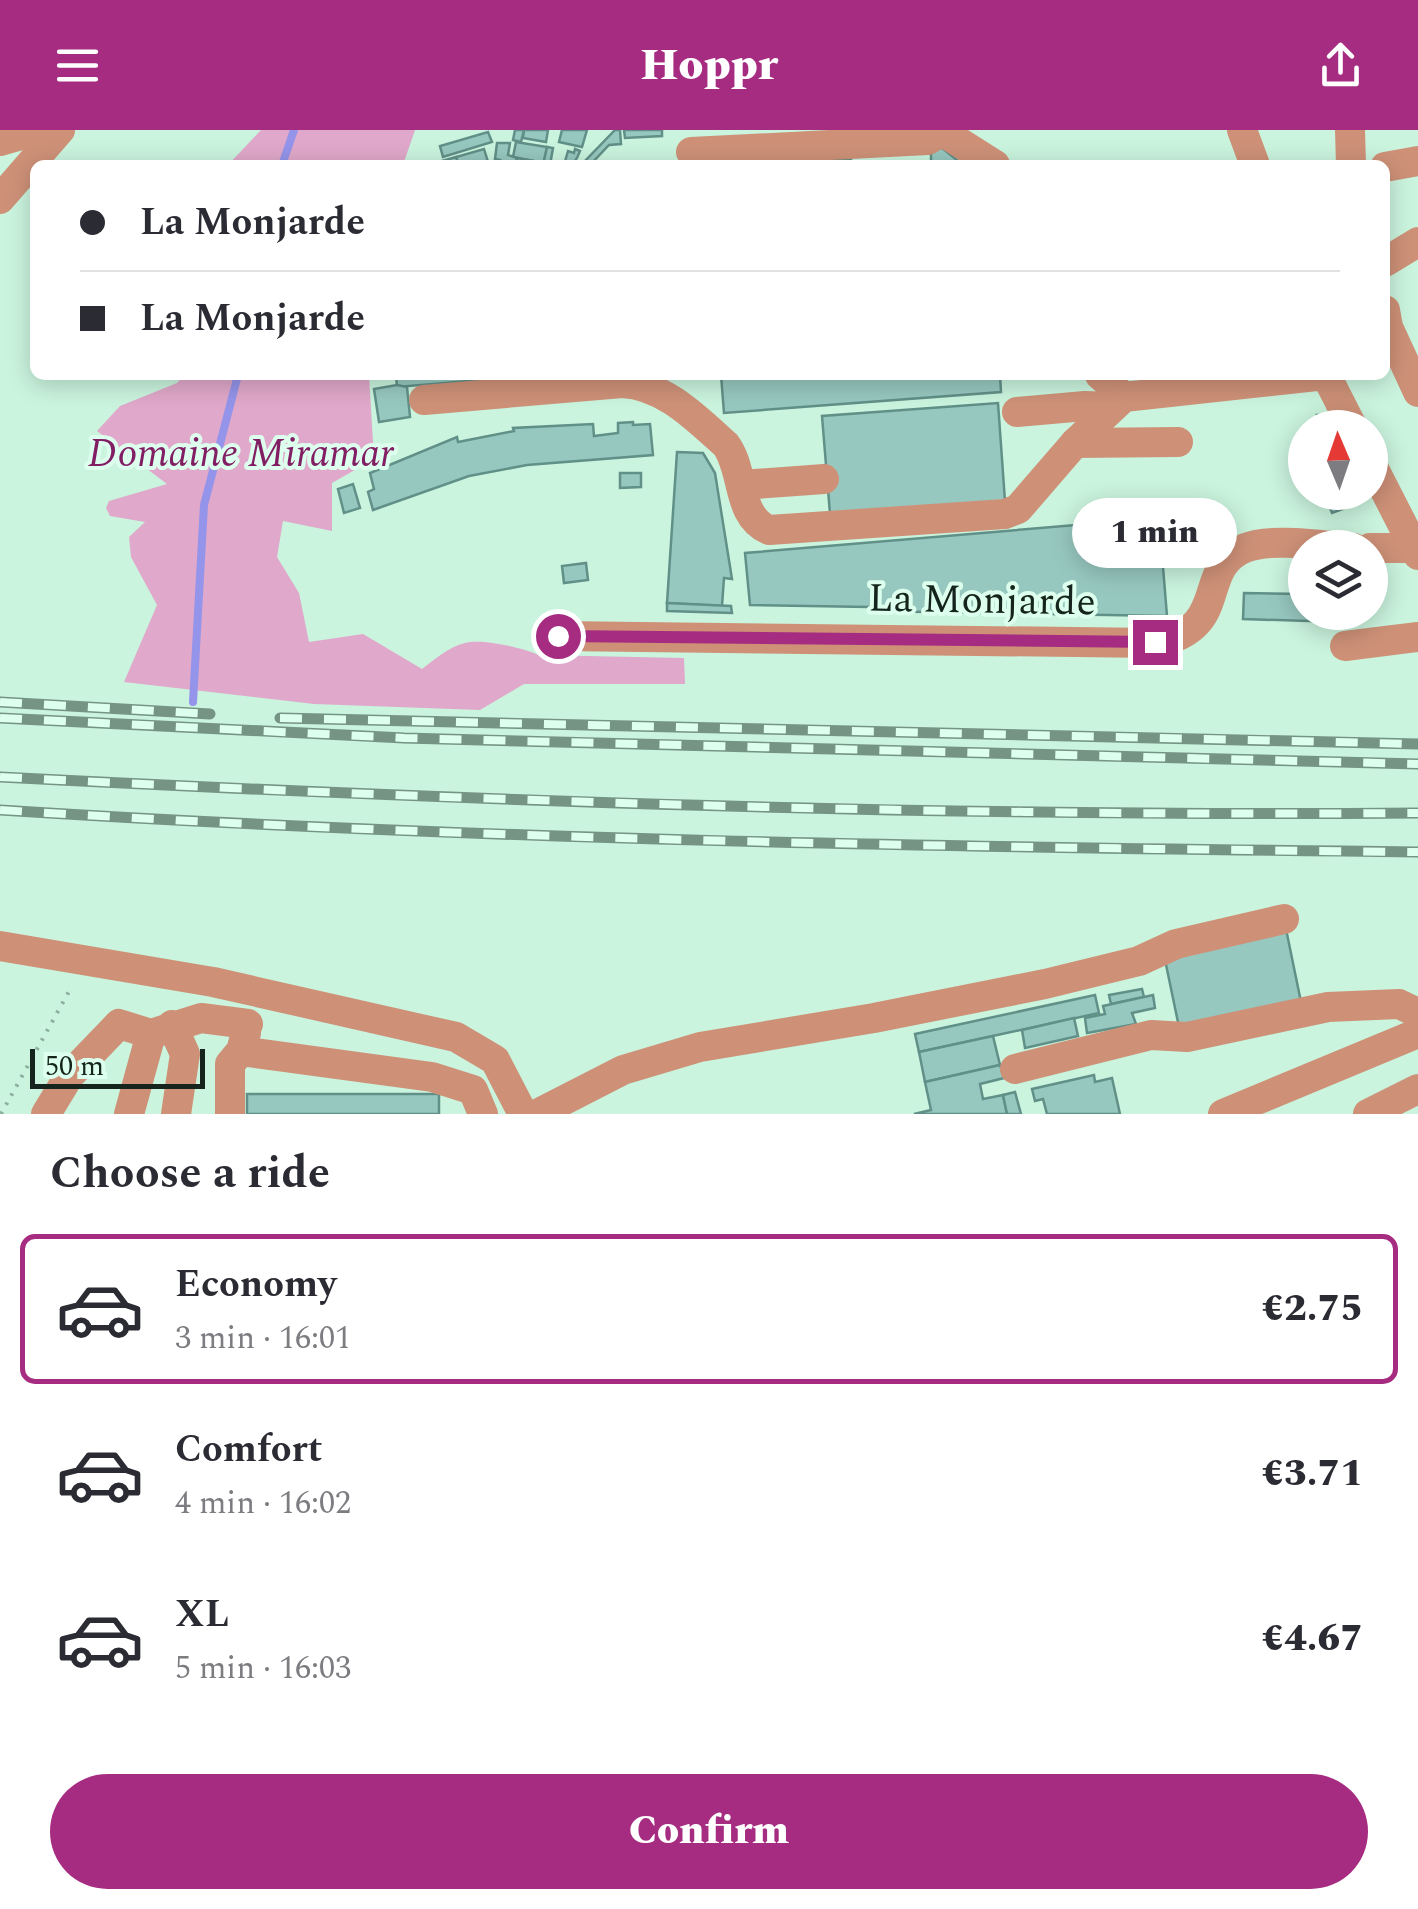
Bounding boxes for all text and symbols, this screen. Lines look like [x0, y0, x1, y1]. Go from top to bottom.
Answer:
text: Hoppr [640, 31, 778, 100]
icon: menu [50, 38, 105, 93]
icon: share [1313, 38, 1368, 93]
text: La Monjarde [140, 194, 365, 252]
text: La Monjarde [140, 290, 365, 348]
north arrow [1288, 410, 1388, 510]
map controls [1288, 410, 1388, 630]
park label: Domaine Miramar [88, 424, 395, 485]
callout: 1 min [1072, 497, 1238, 567]
text: 1 min [1110, 508, 1199, 557]
button: layers [1288, 530, 1388, 630]
street label: La Monjarde [868, 569, 1096, 633]
route start [536, 614, 581, 659]
route end [1133, 620, 1178, 665]
scale bar [30, 1044, 205, 1088]
text: 50 m [45, 1045, 104, 1088]
text: Choose a ride [50, 1139, 330, 1208]
text: Economy [175, 1256, 336, 1314]
icon: car [55, 1264, 145, 1354]
text: €2.75 [1261, 1280, 1363, 1338]
text: 3 min · 16:01 [175, 1314, 351, 1363]
text: Comfort [175, 1421, 322, 1479]
icon: car [55, 1429, 145, 1519]
text: €3.71 [1261, 1445, 1363, 1503]
text: 4 min · 16:02 [175, 1479, 351, 1528]
text: XL [175, 1586, 229, 1644]
icon: car [55, 1594, 145, 1684]
text: €4.67 [1261, 1610, 1363, 1668]
text: 5 min · 16:03 [175, 1644, 351, 1693]
button: Confirm [50, 1774, 1368, 1889]

